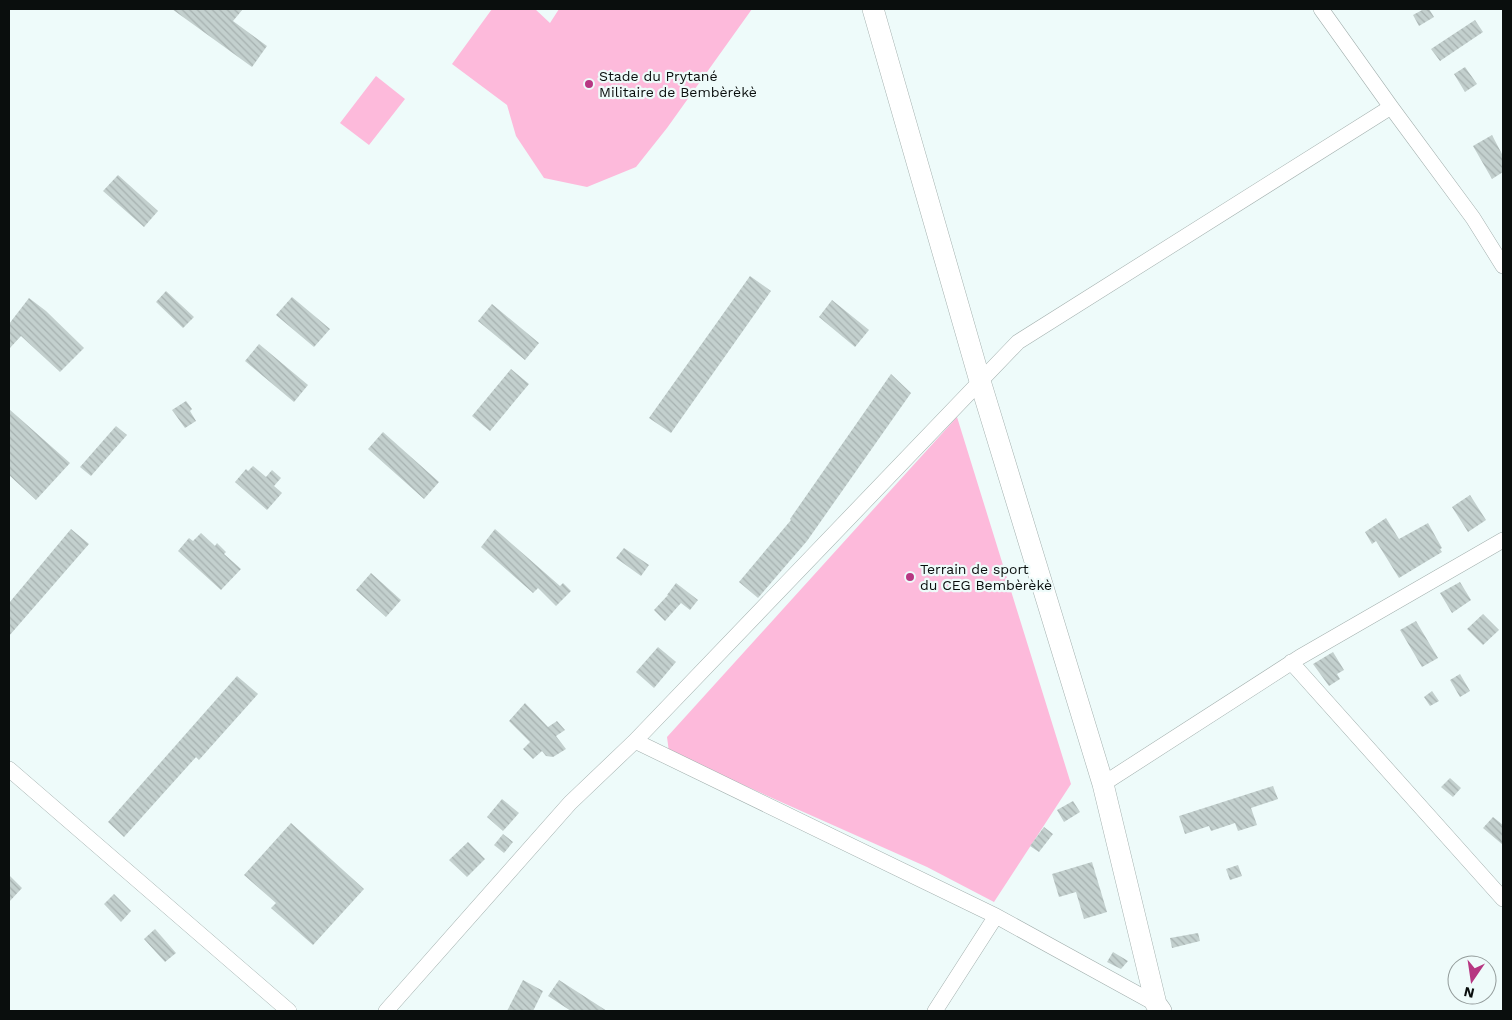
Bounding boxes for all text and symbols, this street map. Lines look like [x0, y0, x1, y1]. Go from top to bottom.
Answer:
place label: Stade du Prytané Militaire de Bembèrèkè [599, 68, 757, 100]
marker: Stade du Prytané Militaire de Bembèrèkè [583, 78, 595, 90]
place label: Terrain de sport du CEG Bembèrèkè [920, 561, 1052, 593]
marker: Terrain de sport du CEG Bembèrèkè [904, 571, 916, 583]
north arrow [1447, 955, 1497, 1005]
text: N [1462, 984, 1476, 1002]

